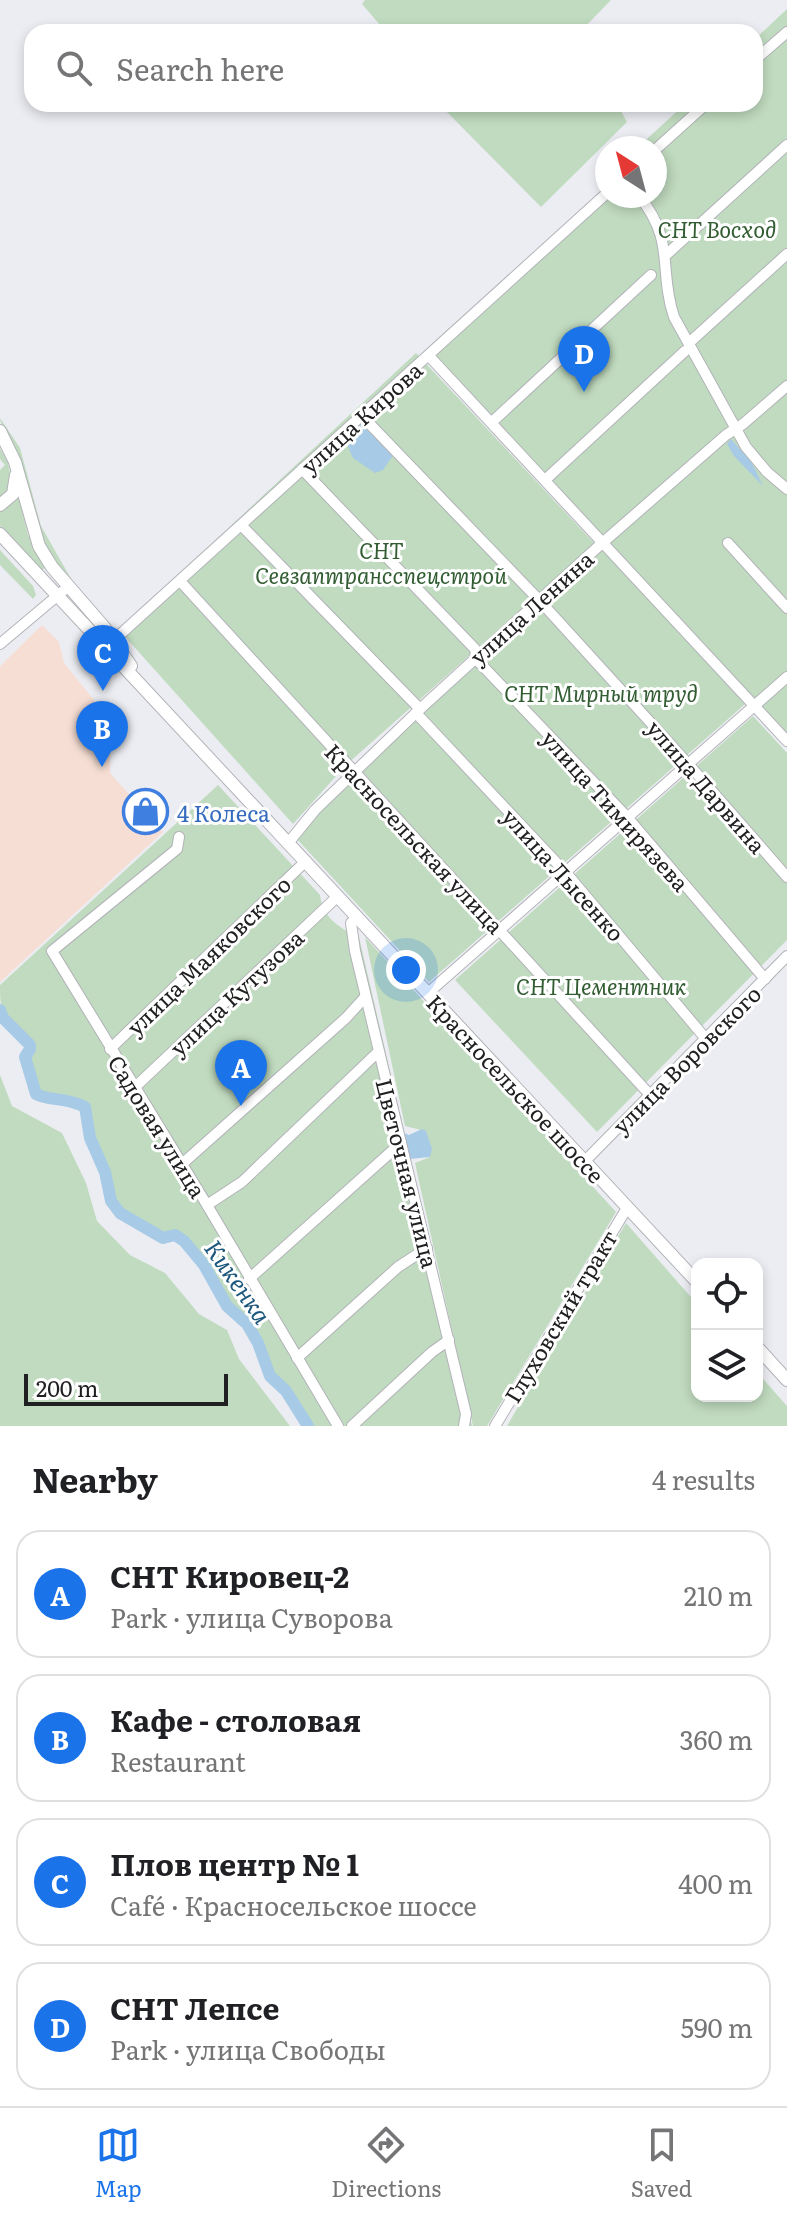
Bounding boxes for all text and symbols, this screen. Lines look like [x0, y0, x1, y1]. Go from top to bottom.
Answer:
search box [24, 24, 763, 112]
icon: search [52, 46, 96, 90]
text: Search here [116, 46, 284, 90]
north arrow [595, 136, 667, 208]
park label: СНТ Восход [657, 212, 777, 245]
pin: D [558, 326, 610, 392]
street label: улица Кирова [293, 353, 429, 481]
park label: СНТ Севзаптрансспецстрой [255, 533, 507, 591]
street label: улица Ленина [462, 542, 600, 672]
pin: C [77, 625, 129, 691]
park label: СНТ Мирный труд [504, 676, 698, 709]
pin: B [76, 701, 128, 767]
street label: улица Дарвина [640, 712, 775, 860]
street label: улица Тимирязева [534, 722, 698, 898]
street label: Красносельская улица [318, 736, 512, 940]
shop icon: 4 Колеса [122, 788, 170, 836]
place label: 4 Колеса [177, 796, 270, 829]
street label: улица Лысенко [495, 800, 633, 948]
street label: улица Маяковского [118, 868, 298, 1042]
street label: улица Кутузова [162, 921, 311, 1063]
your location [386, 950, 426, 990]
park label: СНТ Цементник [516, 969, 686, 1002]
street label: улица Воровского [604, 977, 768, 1141]
street label: Красносельское шоссе [420, 986, 612, 1190]
pin: A [215, 1040, 267, 1106]
street label: Садовая улица [101, 1048, 215, 1204]
street label: Цветочная улица [369, 1075, 448, 1271]
street label: Глуховский тракт [495, 1223, 625, 1409]
water label: Кикенка [197, 1232, 281, 1330]
map controls [691, 1258, 763, 1402]
button: locate [691, 1258, 763, 1330]
button: layers [691, 1330, 763, 1402]
scale bar [24, 1370, 228, 1406]
text: 200 m [36, 1371, 98, 1404]
text: Nearby [32, 1453, 158, 1503]
text: 4 results [652, 1459, 755, 1498]
text: СНТ Кировец-2 [110, 1553, 349, 1597]
text: A [50, 1575, 70, 1614]
text: 210 m [684, 1575, 753, 1614]
text: Park · улица Суворова [110, 1597, 393, 1636]
text: Кафе - столовая [110, 1697, 361, 1741]
text: B [51, 1719, 69, 1758]
text: 360 m [679, 1719, 753, 1758]
text: Restaurant [110, 1741, 246, 1780]
text: Плов центр № 1 [110, 1841, 359, 1885]
text: C [51, 1863, 69, 1902]
text: 400 m [678, 1863, 753, 1902]
text: Café · Красносельское шоссе [110, 1885, 477, 1924]
text: СНТ Лепсе [110, 1985, 279, 2029]
text: D [50, 2007, 70, 2046]
text: 590 m [681, 2007, 753, 2046]
text: Park · улица Свободы [110, 2029, 386, 2068]
tab: Map [95, 2123, 142, 2204]
tab: Directions [331, 2123, 441, 2204]
tab: Saved [631, 2123, 692, 2204]

